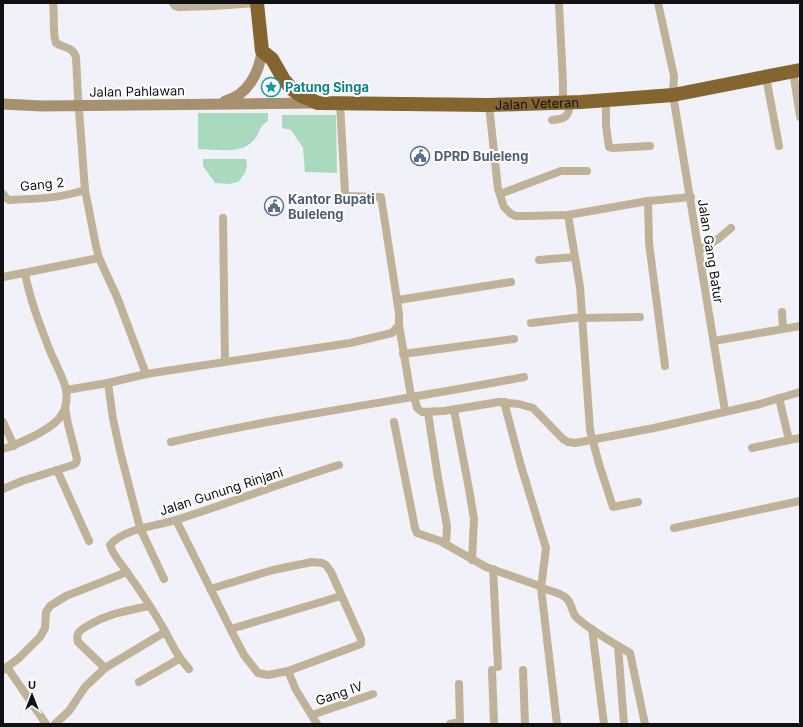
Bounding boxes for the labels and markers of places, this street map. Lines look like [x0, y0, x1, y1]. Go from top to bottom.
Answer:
place icon: Patung Singa [260, 76, 282, 98]
place label: Patung Singa [285, 79, 369, 95]
public building icon: DPRD Buleleng [409, 145, 431, 167]
place label: DPRD Buleleng [434, 148, 528, 164]
place label: Kantor Bupati Buleleng [288, 191, 375, 222]
public building icon: Kantor Bupati Buleleng [263, 195, 285, 217]

